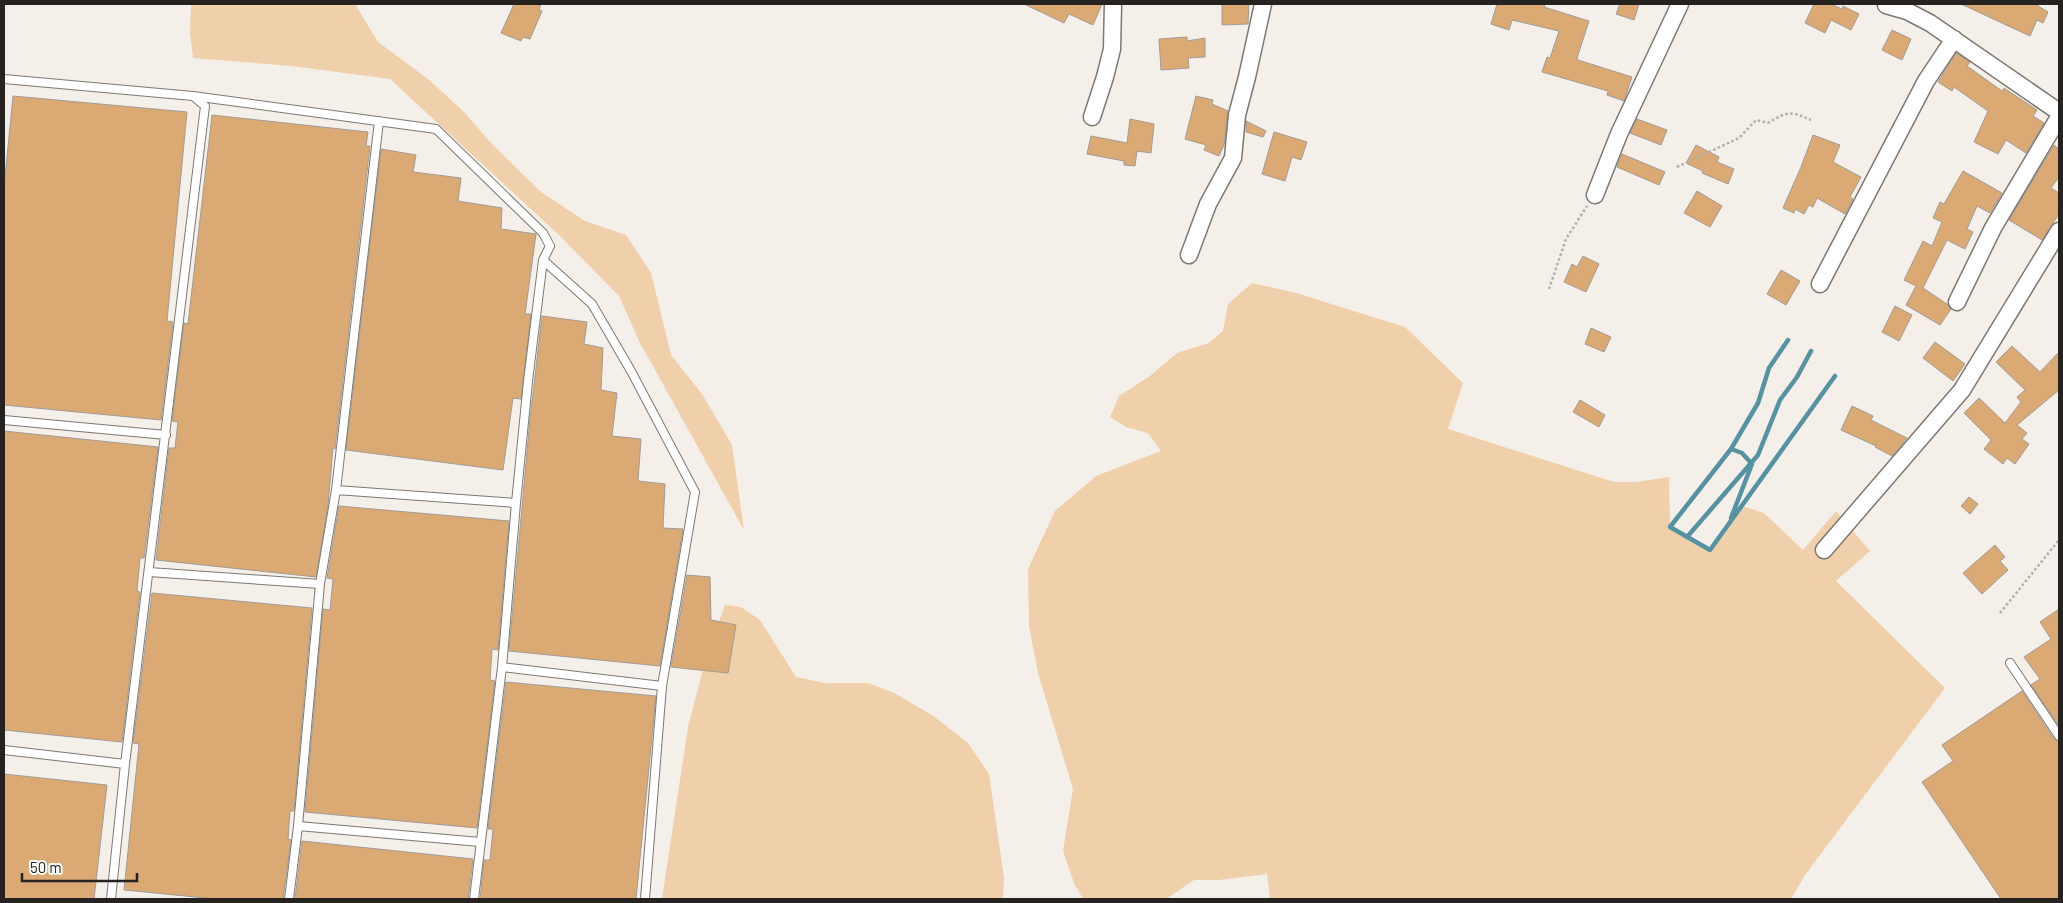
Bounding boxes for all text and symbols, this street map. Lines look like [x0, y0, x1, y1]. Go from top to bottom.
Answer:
scale bar [22, 850, 138, 882]
text: 50 m [30, 858, 62, 876]

